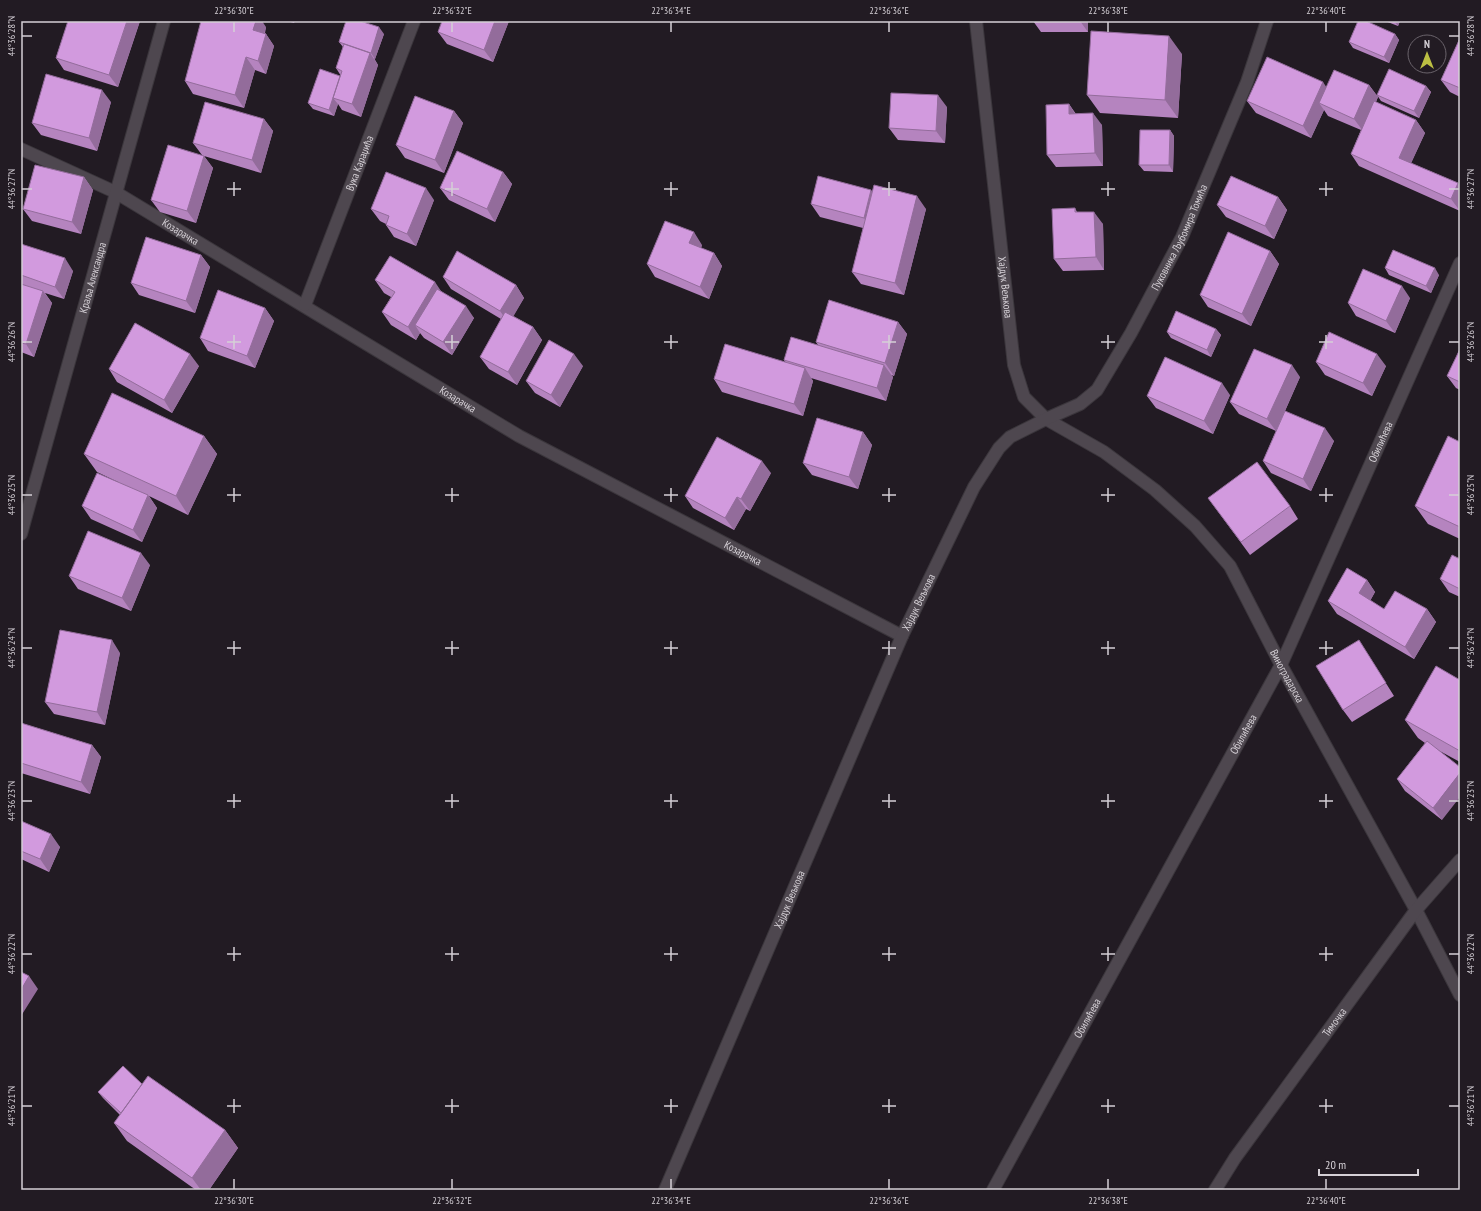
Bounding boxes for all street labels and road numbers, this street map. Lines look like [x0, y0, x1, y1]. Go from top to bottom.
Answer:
street label: Вука Караџића [342, 133, 376, 193]
street label: Пуковника Љубомира Томића [1148, 182, 1210, 293]
street label: Козарачка [160, 215, 201, 248]
street label: Краља Александра [76, 241, 109, 315]
street label: Хајдук Вељкова [995, 256, 1016, 319]
street label: Козарачка [437, 383, 479, 416]
street label: Обилићева [1365, 419, 1396, 465]
street label: Козарачка [722, 537, 764, 568]
street label: Хајдук Вељкова [899, 571, 938, 633]
street label: Виноградарска [1267, 647, 1307, 705]
street label: Обилићева [1227, 712, 1260, 756]
street label: Хајдук Вељкова [771, 868, 808, 931]
street label: Обилићева [1071, 996, 1104, 1040]
street label: Тимочка [1319, 1005, 1349, 1039]

